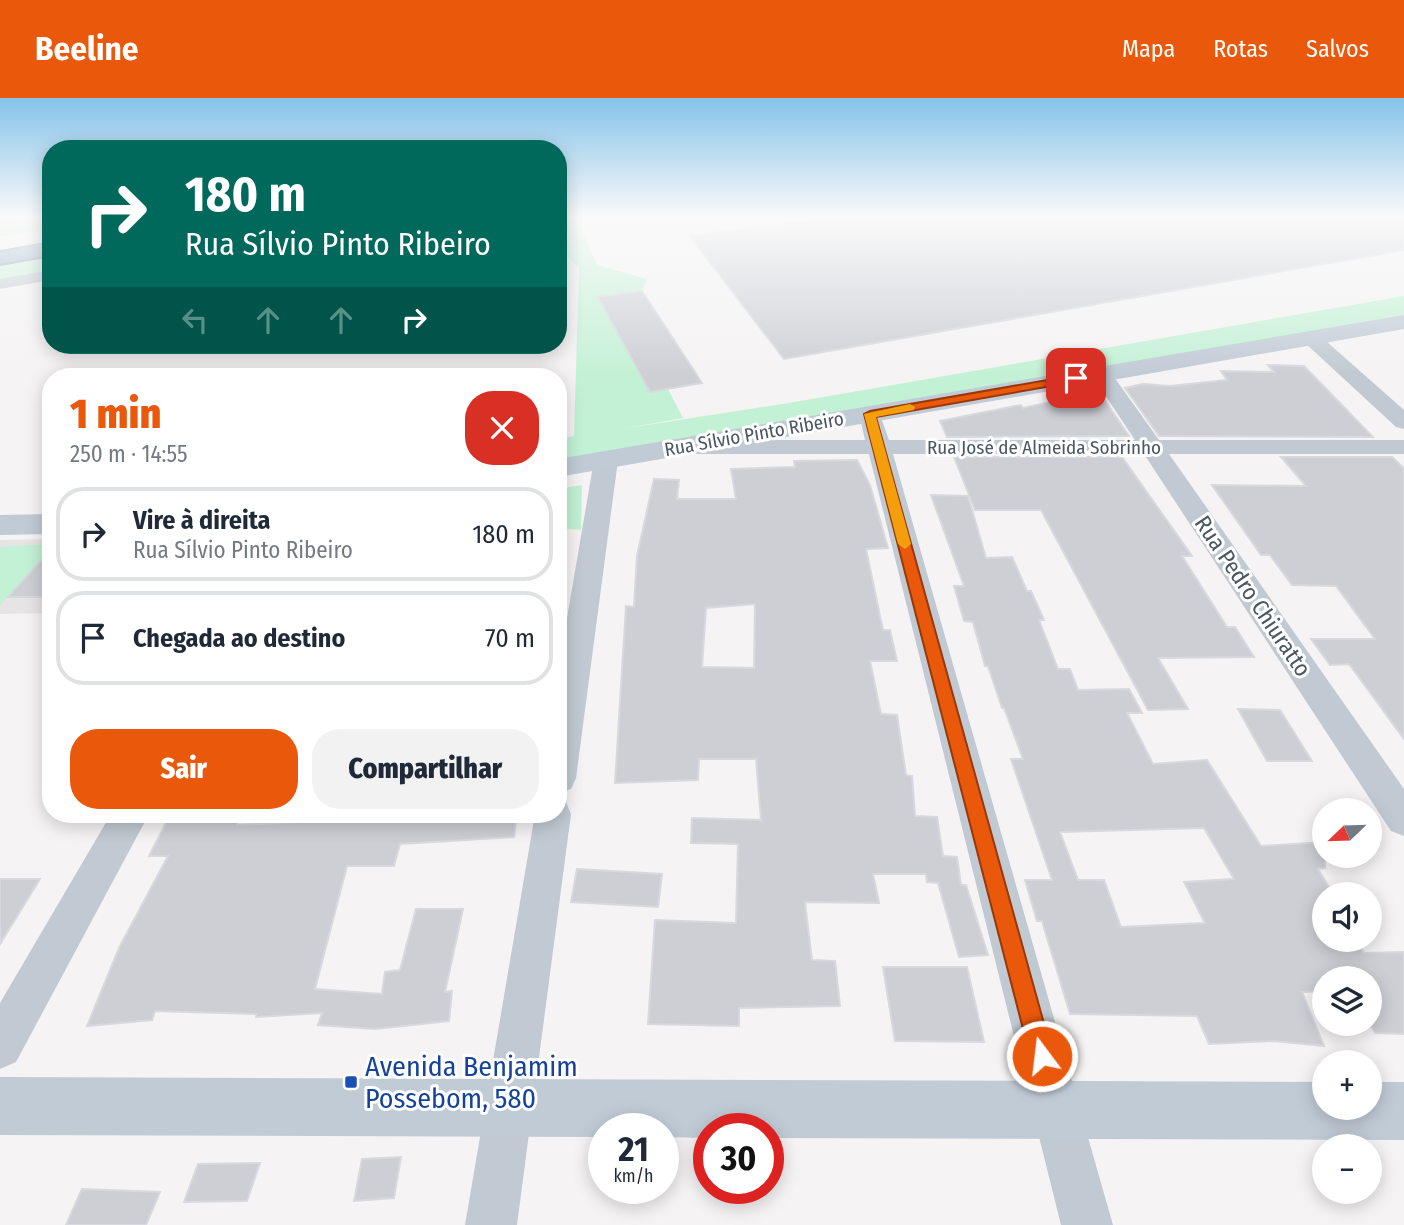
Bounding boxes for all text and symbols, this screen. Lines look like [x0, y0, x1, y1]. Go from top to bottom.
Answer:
text: Beeline [35, 29, 139, 69]
text: Mapa [1122, 35, 1175, 63]
text: Rotas [1213, 35, 1268, 63]
text: Salvos [1306, 35, 1369, 63]
text: 180 m [185, 165, 306, 224]
icon: right [70, 168, 161, 259]
text: Rua Sílvio Pinto Ribeiro [185, 225, 491, 263]
icon: left [176, 301, 214, 339]
icon: ahead [249, 301, 287, 339]
icon: ahead [322, 301, 360, 339]
icon: right [395, 301, 433, 339]
pin [1046, 348, 1106, 408]
icon: arrive [1057, 359, 1095, 397]
text: 1 min [70, 389, 161, 439]
button: close [465, 391, 539, 465]
street label: Rua Sílvio Pinto Ribeiro [663, 407, 845, 461]
street label: Rua José de Almeida Sobrinho [927, 436, 1161, 459]
text: 250 m · 14:55 [70, 440, 188, 468]
text: Vire à direita [133, 505, 271, 536]
street label: Rua Pedro Chiuratto [1189, 510, 1317, 682]
icon: right [74, 515, 112, 553]
text: 180 m [472, 519, 535, 550]
text: Rua Sílvio Pinto Ribeiro [133, 536, 353, 564]
icon: arrive [74, 619, 112, 657]
text: Chegada ao destino [133, 623, 345, 654]
text: 70 m [485, 623, 535, 654]
button: Sair [70, 729, 298, 809]
button: Compartilhar [312, 729, 539, 809]
north arrow [1312, 798, 1382, 868]
map controls [1312, 798, 1382, 1204]
button: sound [1312, 882, 1382, 952]
button: layers [1312, 966, 1382, 1036]
position arrow [1005, 1019, 1079, 1093]
place label: Avenida Benjamim Possebom, 580 [365, 1050, 578, 1115]
button: + [1312, 1050, 1382, 1120]
marker: Avenida Benjamim Possebom, 580 [343, 1074, 359, 1090]
speed limit sign: 30 [693, 1113, 784, 1204]
text: 21 [618, 1128, 649, 1170]
button: − [1312, 1134, 1382, 1204]
text: km/h [613, 1165, 654, 1187]

